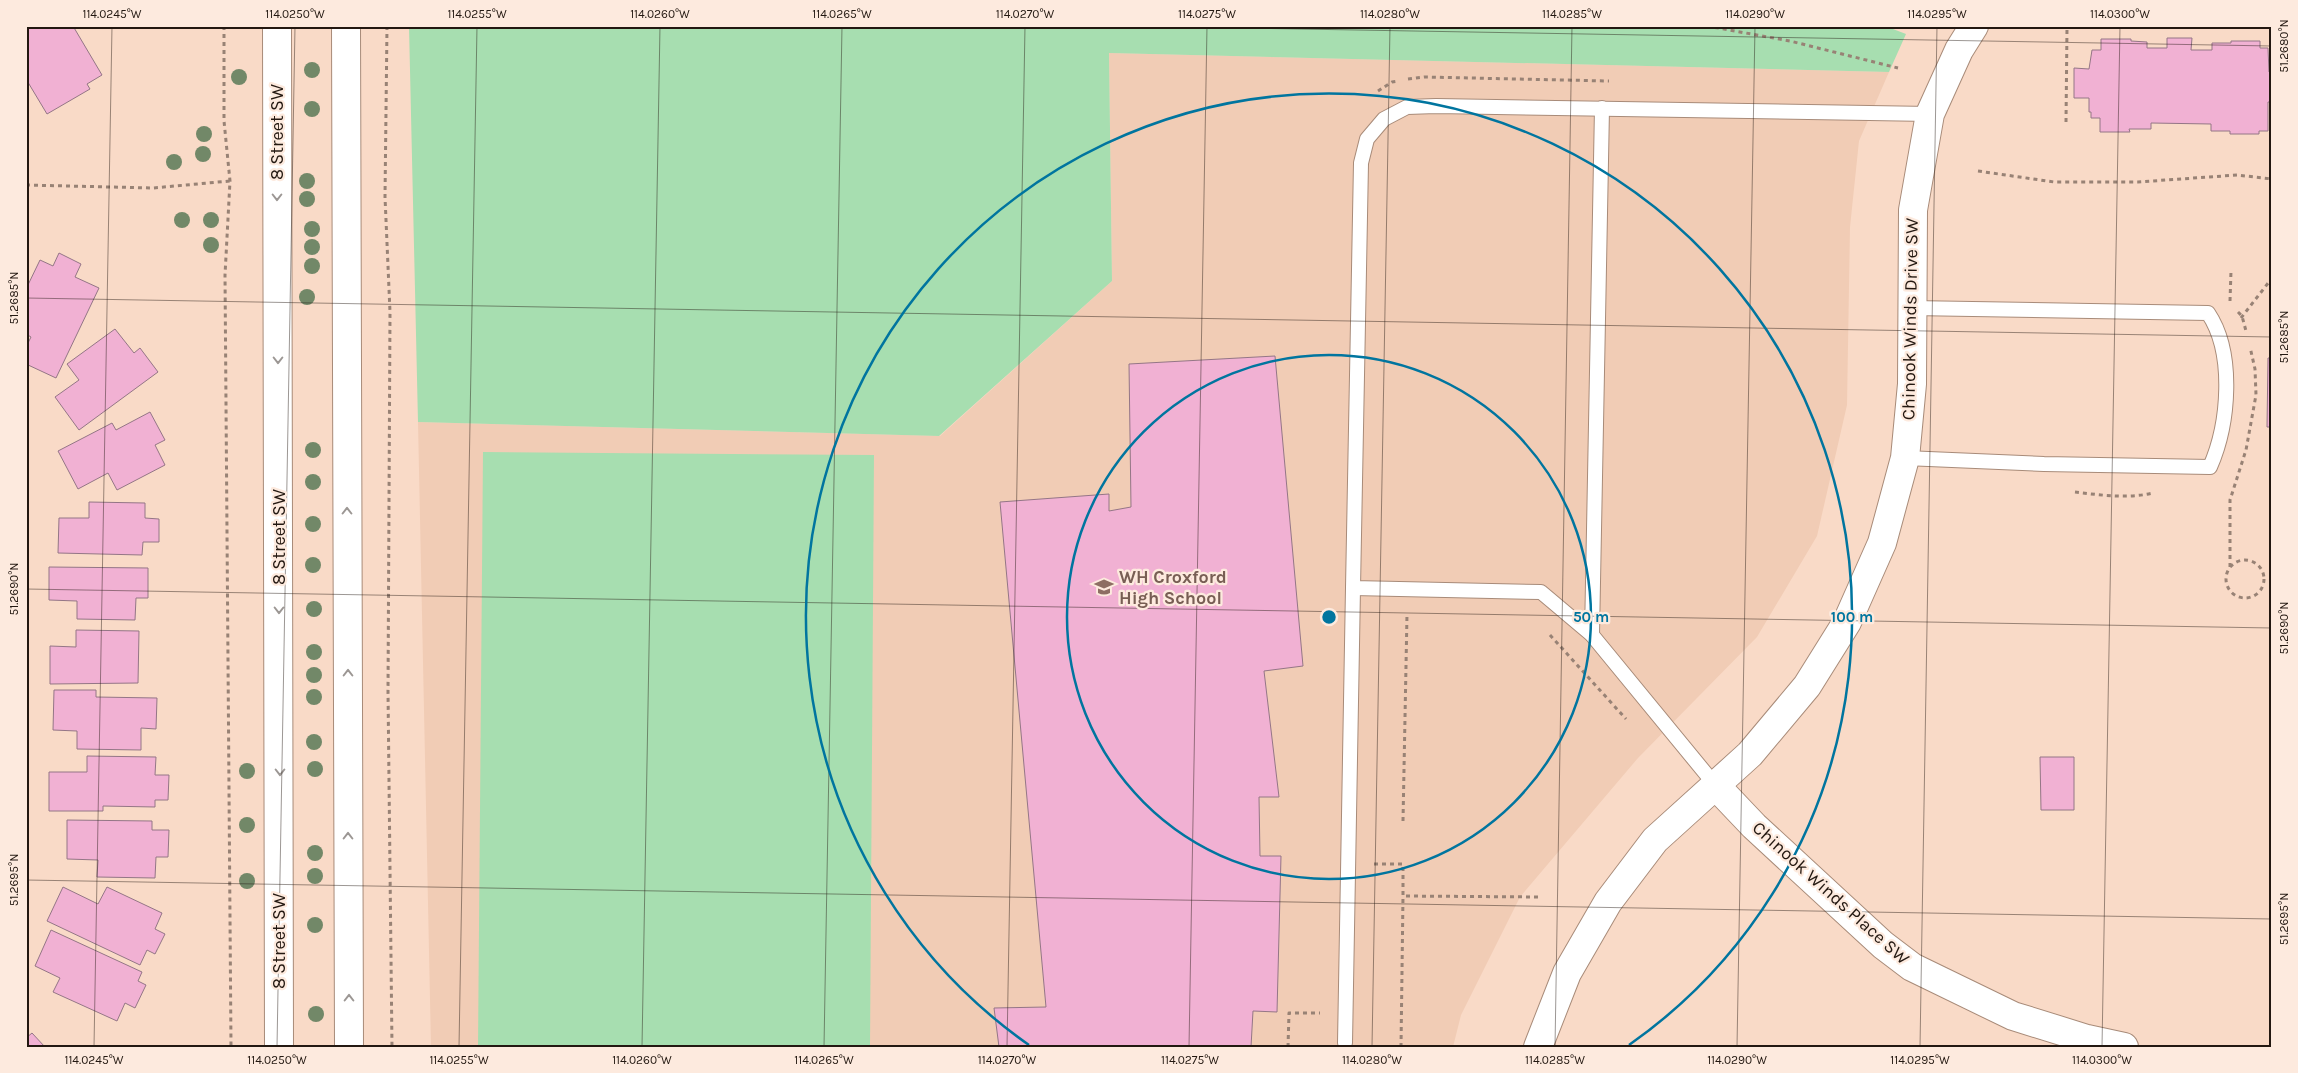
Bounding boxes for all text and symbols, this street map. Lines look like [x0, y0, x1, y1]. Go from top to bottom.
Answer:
text: 114.0245°W [82, 7, 142, 21]
text: 114.0250°W [265, 7, 325, 21]
text: 114.0255°W [447, 7, 507, 21]
text: 114.0260°W [630, 7, 690, 21]
text: 114.0265°W [812, 7, 872, 21]
text: 114.0270°W [996, 7, 1054, 21]
text: 114.0275°W [1178, 7, 1236, 21]
text: 114.0280°W [1360, 7, 1420, 21]
text: 114.0285°W [1542, 7, 1602, 21]
text: 114.0290°W [1725, 7, 1785, 21]
text: 114.0295°W [1907, 7, 1967, 21]
text: 114.0300°W [2090, 7, 2150, 21]
text: 51.2680°N [2277, 19, 2291, 73]
street label: 8 Street SW [266, 84, 288, 180]
one-way arrow [272, 194, 282, 202]
street label: Chinook Winds Drive SW [1897, 218, 1923, 420]
text: 51.2685°N [7, 271, 21, 325]
text: 51.2685°N [2277, 310, 2291, 364]
one-way arrow [273, 356, 283, 364]
street label: 8 Street SW [268, 489, 290, 585]
one-way arrow [342, 506, 352, 514]
text: 51.2690°N [7, 562, 21, 616]
place label: WH Croxford High School [1119, 566, 1227, 609]
school or university icon: WH Croxford High School [1093, 576, 1115, 598]
text: 51.2690°N [2277, 601, 2291, 655]
one-way arrow [274, 606, 284, 614]
centre of rings [1320, 608, 1338, 626]
text: 50 m [1573, 608, 1609, 626]
text: 100 m [1831, 608, 1873, 626]
one-way arrow [343, 669, 353, 676]
one-way arrow [275, 769, 285, 777]
street label: Chinook Winds Place SW [1748, 817, 1914, 969]
one-way arrow [343, 831, 353, 839]
text: 51.2695°N [7, 854, 21, 906]
street label: 8 Street SW [268, 893, 290, 989]
text: 51.2695°N [2277, 893, 2291, 945]
one-way arrow [344, 994, 354, 1002]
text: 114.0245°W [64, 1053, 124, 1067]
text: 114.0250°W [247, 1053, 307, 1067]
text: 114.0255°W [429, 1053, 489, 1067]
text: 114.0260°W [612, 1053, 672, 1067]
text: 114.0265°W [794, 1053, 854, 1067]
text: 114.0270°W [978, 1053, 1036, 1067]
text: 114.0275°W [1161, 1053, 1219, 1067]
text: 114.0280°W [1342, 1053, 1402, 1067]
text: 114.0285°W [1525, 1053, 1585, 1067]
text: 114.0290°W [1707, 1053, 1767, 1067]
text: 114.0295°W [1890, 1053, 1950, 1067]
text: 114.0300°W [2072, 1053, 2132, 1067]

